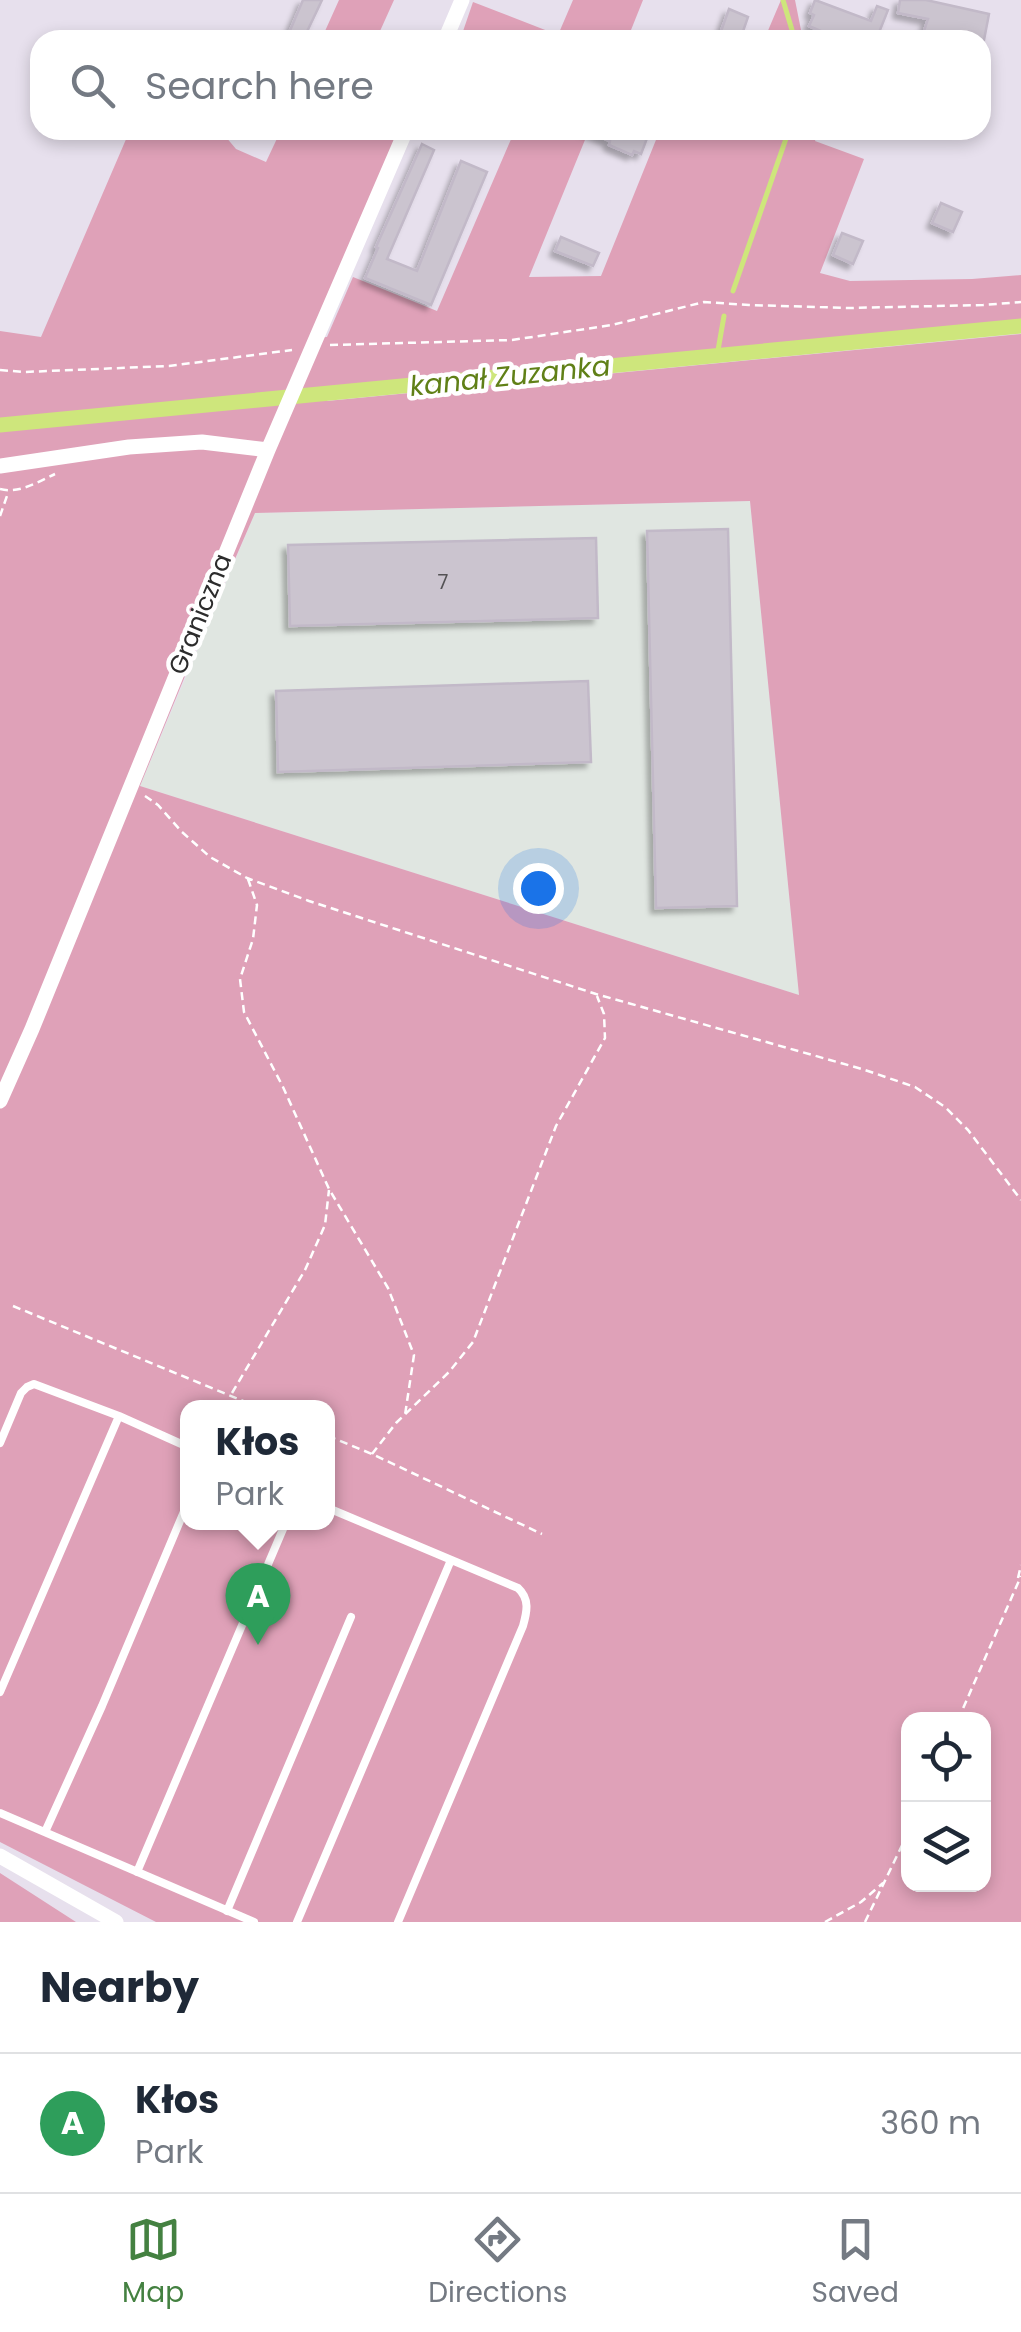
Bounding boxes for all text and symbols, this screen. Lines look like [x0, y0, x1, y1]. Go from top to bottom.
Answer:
search box [30, 30, 991, 140]
icon: search [65, 58, 120, 113]
text: Search here [145, 59, 374, 112]
water label: kanał Zuzanka [408, 346, 612, 406]
street label: Graniczna [160, 548, 240, 680]
house number: 7 [438, 568, 449, 596]
your location [513, 863, 564, 914]
popup [180, 1400, 335, 1530]
text: Kłos [215, 1415, 300, 1468]
text: Park [215, 1471, 284, 1516]
pin: A [226, 1562, 290, 1645]
map controls [901, 1712, 991, 1892]
button: locate [901, 1712, 991, 1802]
button: layers [901, 1802, 991, 1892]
text: Nearby [40, 1958, 199, 2017]
text: Kłos [135, 2073, 219, 2126]
text: A [61, 2100, 84, 2145]
text: 360 m [880, 2100, 981, 2145]
text: Park [135, 2129, 204, 2174]
tab: Map [122, 2212, 184, 2314]
tab: Directions [428, 2212, 567, 2314]
tab: Saved [812, 2212, 899, 2314]

